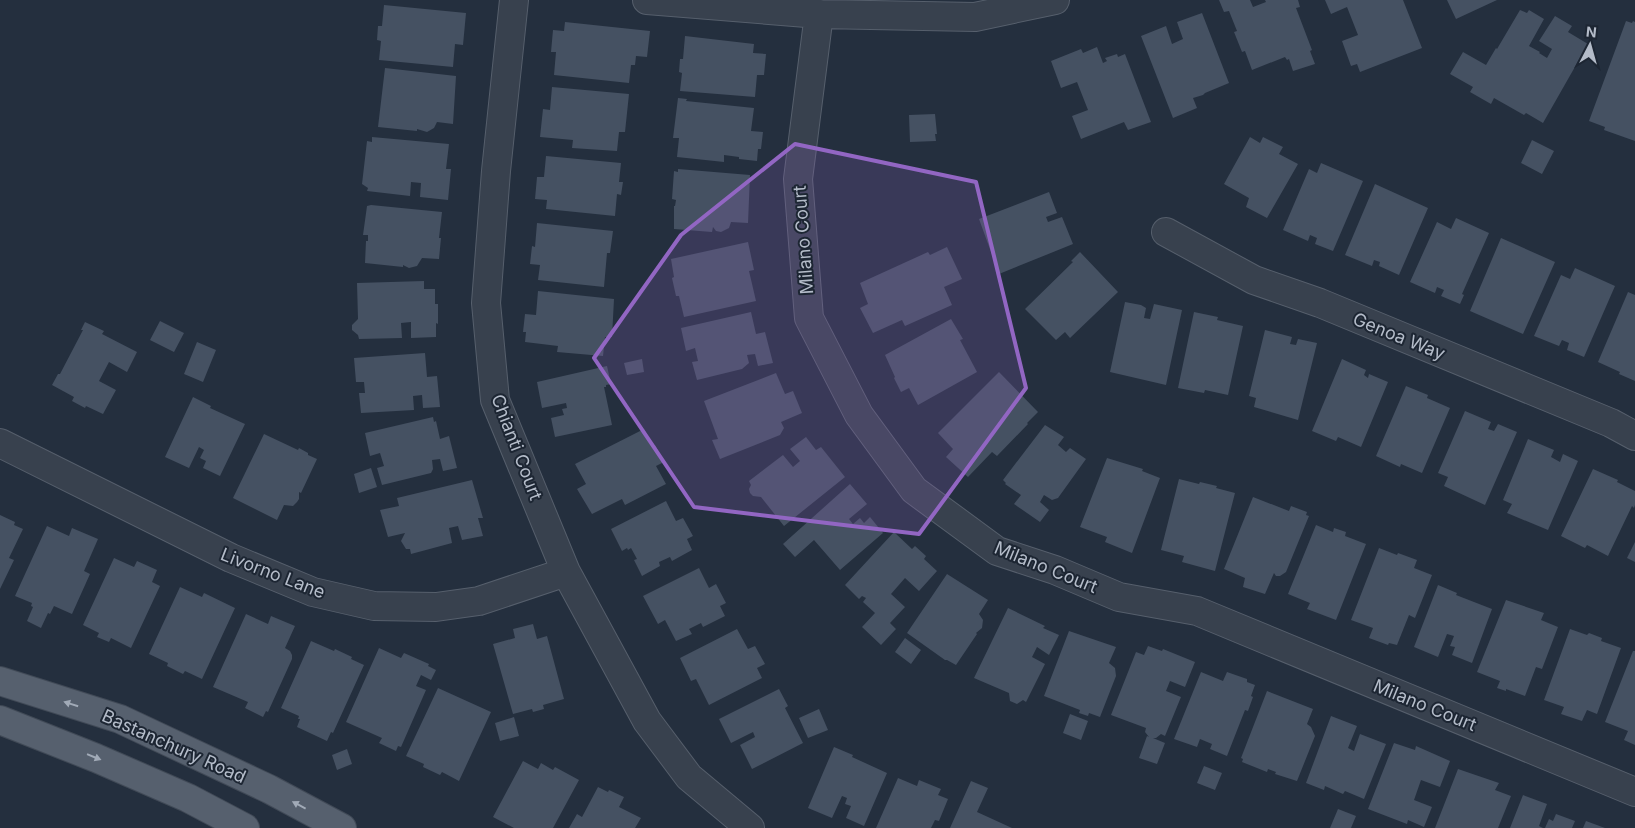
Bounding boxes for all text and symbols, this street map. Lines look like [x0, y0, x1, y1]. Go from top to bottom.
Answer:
north arrow [1565, 20, 1615, 70]
text: N [1585, 23, 1598, 41]
street label: Milano Court [789, 185, 817, 295]
street label: Genoa Way [1350, 308, 1448, 364]
street label: Chianti Court [487, 391, 547, 503]
street label: Milano Court [991, 537, 1101, 597]
street label: Livorno Lane [218, 543, 328, 603]
street label: Milano Court [1370, 675, 1480, 735]
one-way arrow [63, 700, 78, 708]
street label: Bastanchury Road [99, 705, 249, 787]
one-way arrow [87, 754, 101, 762]
one-way arrow [292, 801, 306, 809]

